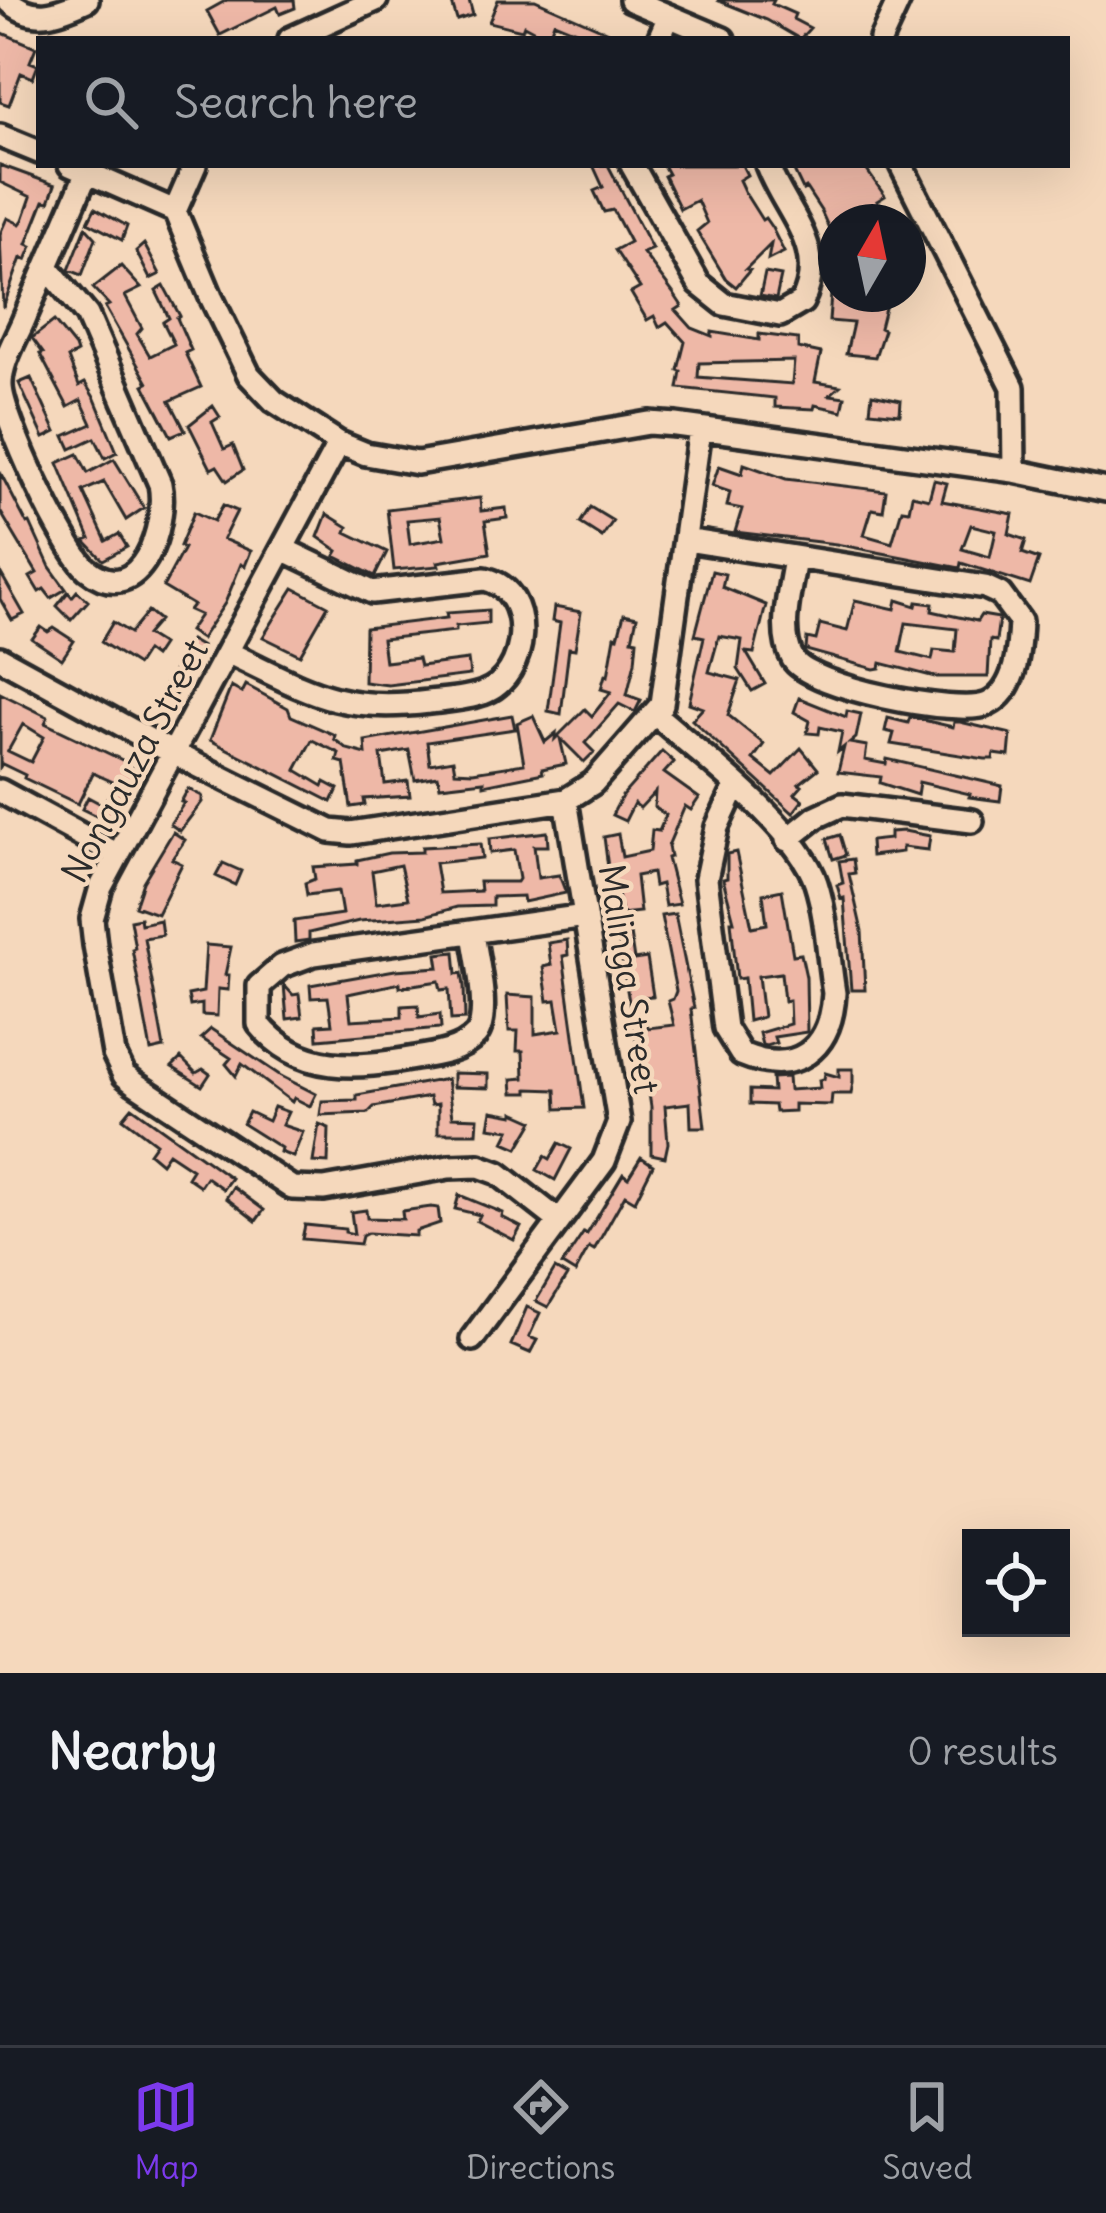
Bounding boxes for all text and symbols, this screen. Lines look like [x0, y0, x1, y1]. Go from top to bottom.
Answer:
search box [36, 36, 1070, 168]
icon: search [78, 69, 144, 135]
text: Search here [174, 74, 418, 130]
north arrow [818, 204, 926, 312]
street label: Nongauza Street [52, 632, 218, 890]
street label: Malinga Street [589, 861, 669, 1097]
map controls [962, 1529, 1070, 1637]
button: locate [962, 1529, 1070, 1637]
text: Nearby [48, 1719, 217, 1783]
text: 0 results [907, 1727, 1058, 1776]
tab: Map [133, 2074, 199, 2188]
tab: Directions [466, 2074, 615, 2188]
tab: Saved [882, 2074, 973, 2188]

